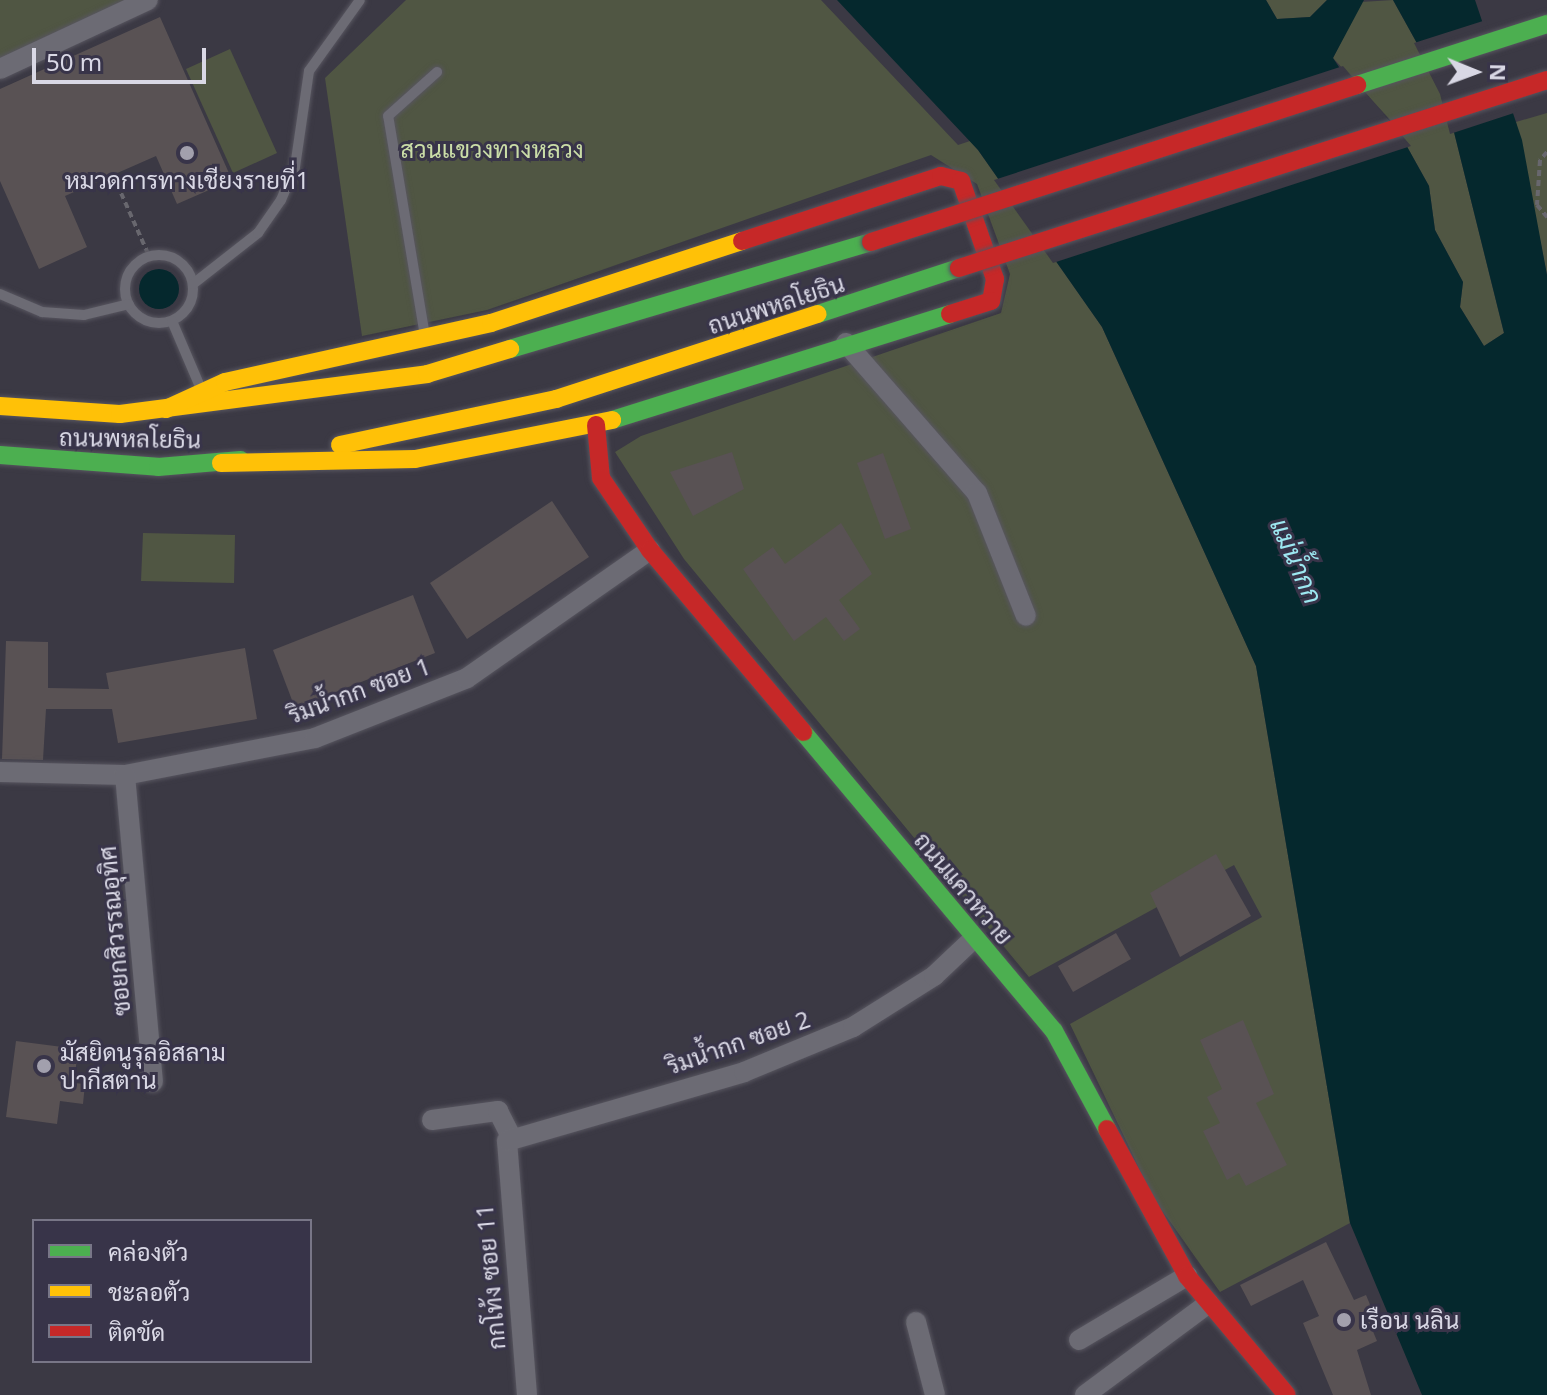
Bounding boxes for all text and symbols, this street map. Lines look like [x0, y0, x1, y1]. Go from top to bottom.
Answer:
scale bar [36, 32, 210, 82]
north arrow [1435, 32, 1515, 112]
text: 50 m [46, 45, 102, 78]
text: N [1484, 63, 1514, 82]
park label: สวนแขวงทางหลวง [400, 135, 584, 163]
marker: หมวดการทางเชียงรายที่1 [178, 144, 196, 162]
place label: หมวดการทางเชียงรายที่1 [65, 166, 309, 194]
street label: ถนนพหลโยธิน [704, 268, 848, 340]
street label: ถนนพหลโยธิน [59, 422, 201, 454]
water label: แม่น้ำกก [1263, 513, 1329, 609]
street label: ริมน้ำกก ซอย 1 [284, 651, 434, 729]
street label: ถนนแควหวาย [909, 826, 1019, 950]
street label: ซอยกสิวรรณอุทิศ [92, 845, 136, 1017]
street label: ริมน้ำกก ซอย 2 [663, 1004, 813, 1080]
place label: มัสยิดนูรุลอิสลาม ปากีสตาน [60, 1038, 226, 1094]
marker: มัสยิดนูรุลอิสลาม ปากีสตาน [35, 1057, 53, 1075]
street label: กกโท้ง ซอย 11 [469, 1203, 511, 1351]
legend [32, 1219, 312, 1363]
text: คล่องตัว [108, 1235, 188, 1268]
text: ชะลอตัว [108, 1275, 190, 1308]
place label: เรือน นลิน [1360, 1306, 1459, 1334]
marker: เรือน นลิน [1335, 1311, 1353, 1329]
text: ติดขัด [108, 1315, 165, 1348]

